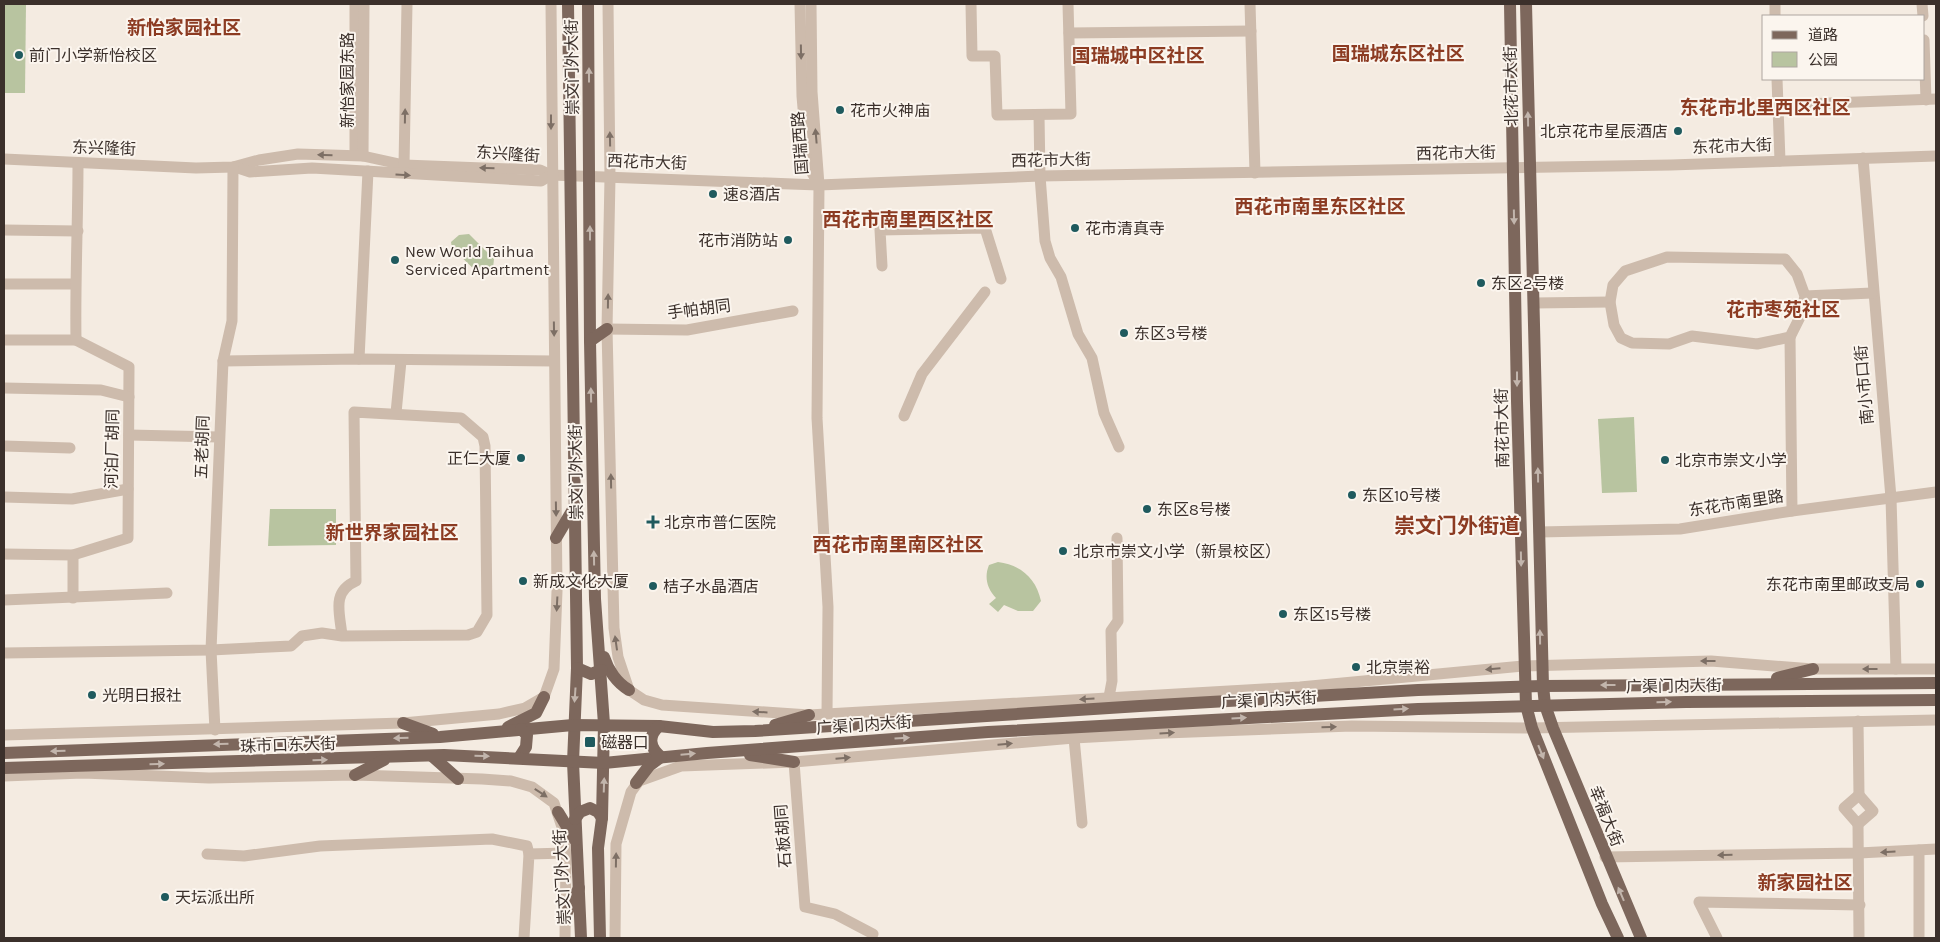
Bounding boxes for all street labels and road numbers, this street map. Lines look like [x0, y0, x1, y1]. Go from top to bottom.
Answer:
street label: 崇文门外大街 [562, 19, 582, 115]
street label: 新怡家园东路 [338, 32, 357, 128]
street label: 北花市大街 [1501, 46, 1521, 126]
street label: 国瑞西路 [788, 110, 812, 176]
street label: 东花市大街 [1692, 135, 1772, 157]
street label: 东兴隆街 [72, 137, 136, 159]
street label: 东兴隆街 [475, 142, 541, 166]
street label: 西花市大街 [1416, 143, 1496, 163]
street label: 西花市大街 [1011, 150, 1091, 170]
street label: 西花市大街 [607, 151, 687, 173]
street label: 手帕胡同 [666, 296, 732, 322]
street label: 南小市口街 [1851, 344, 1877, 426]
street label: 南花市大街 [1492, 388, 1512, 468]
street label: 河泊厂胡同 [102, 409, 122, 489]
street label: 五老胡同 [191, 415, 213, 479]
street label: 崇文门外大街 [566, 424, 586, 520]
street label: 东花市南里路 [1687, 486, 1785, 520]
street label: 广渠门内大街 [1626, 676, 1722, 696]
street label: 广渠门内大街 [1221, 688, 1317, 712]
street label: 广渠门内大街 [815, 712, 913, 738]
street label: 珠市口东大街 [240, 734, 336, 756]
street label: 幸福大街 [1585, 783, 1627, 849]
street label: 石板胡同 [771, 803, 795, 869]
street label: 崇文门外大街 [550, 829, 574, 925]

